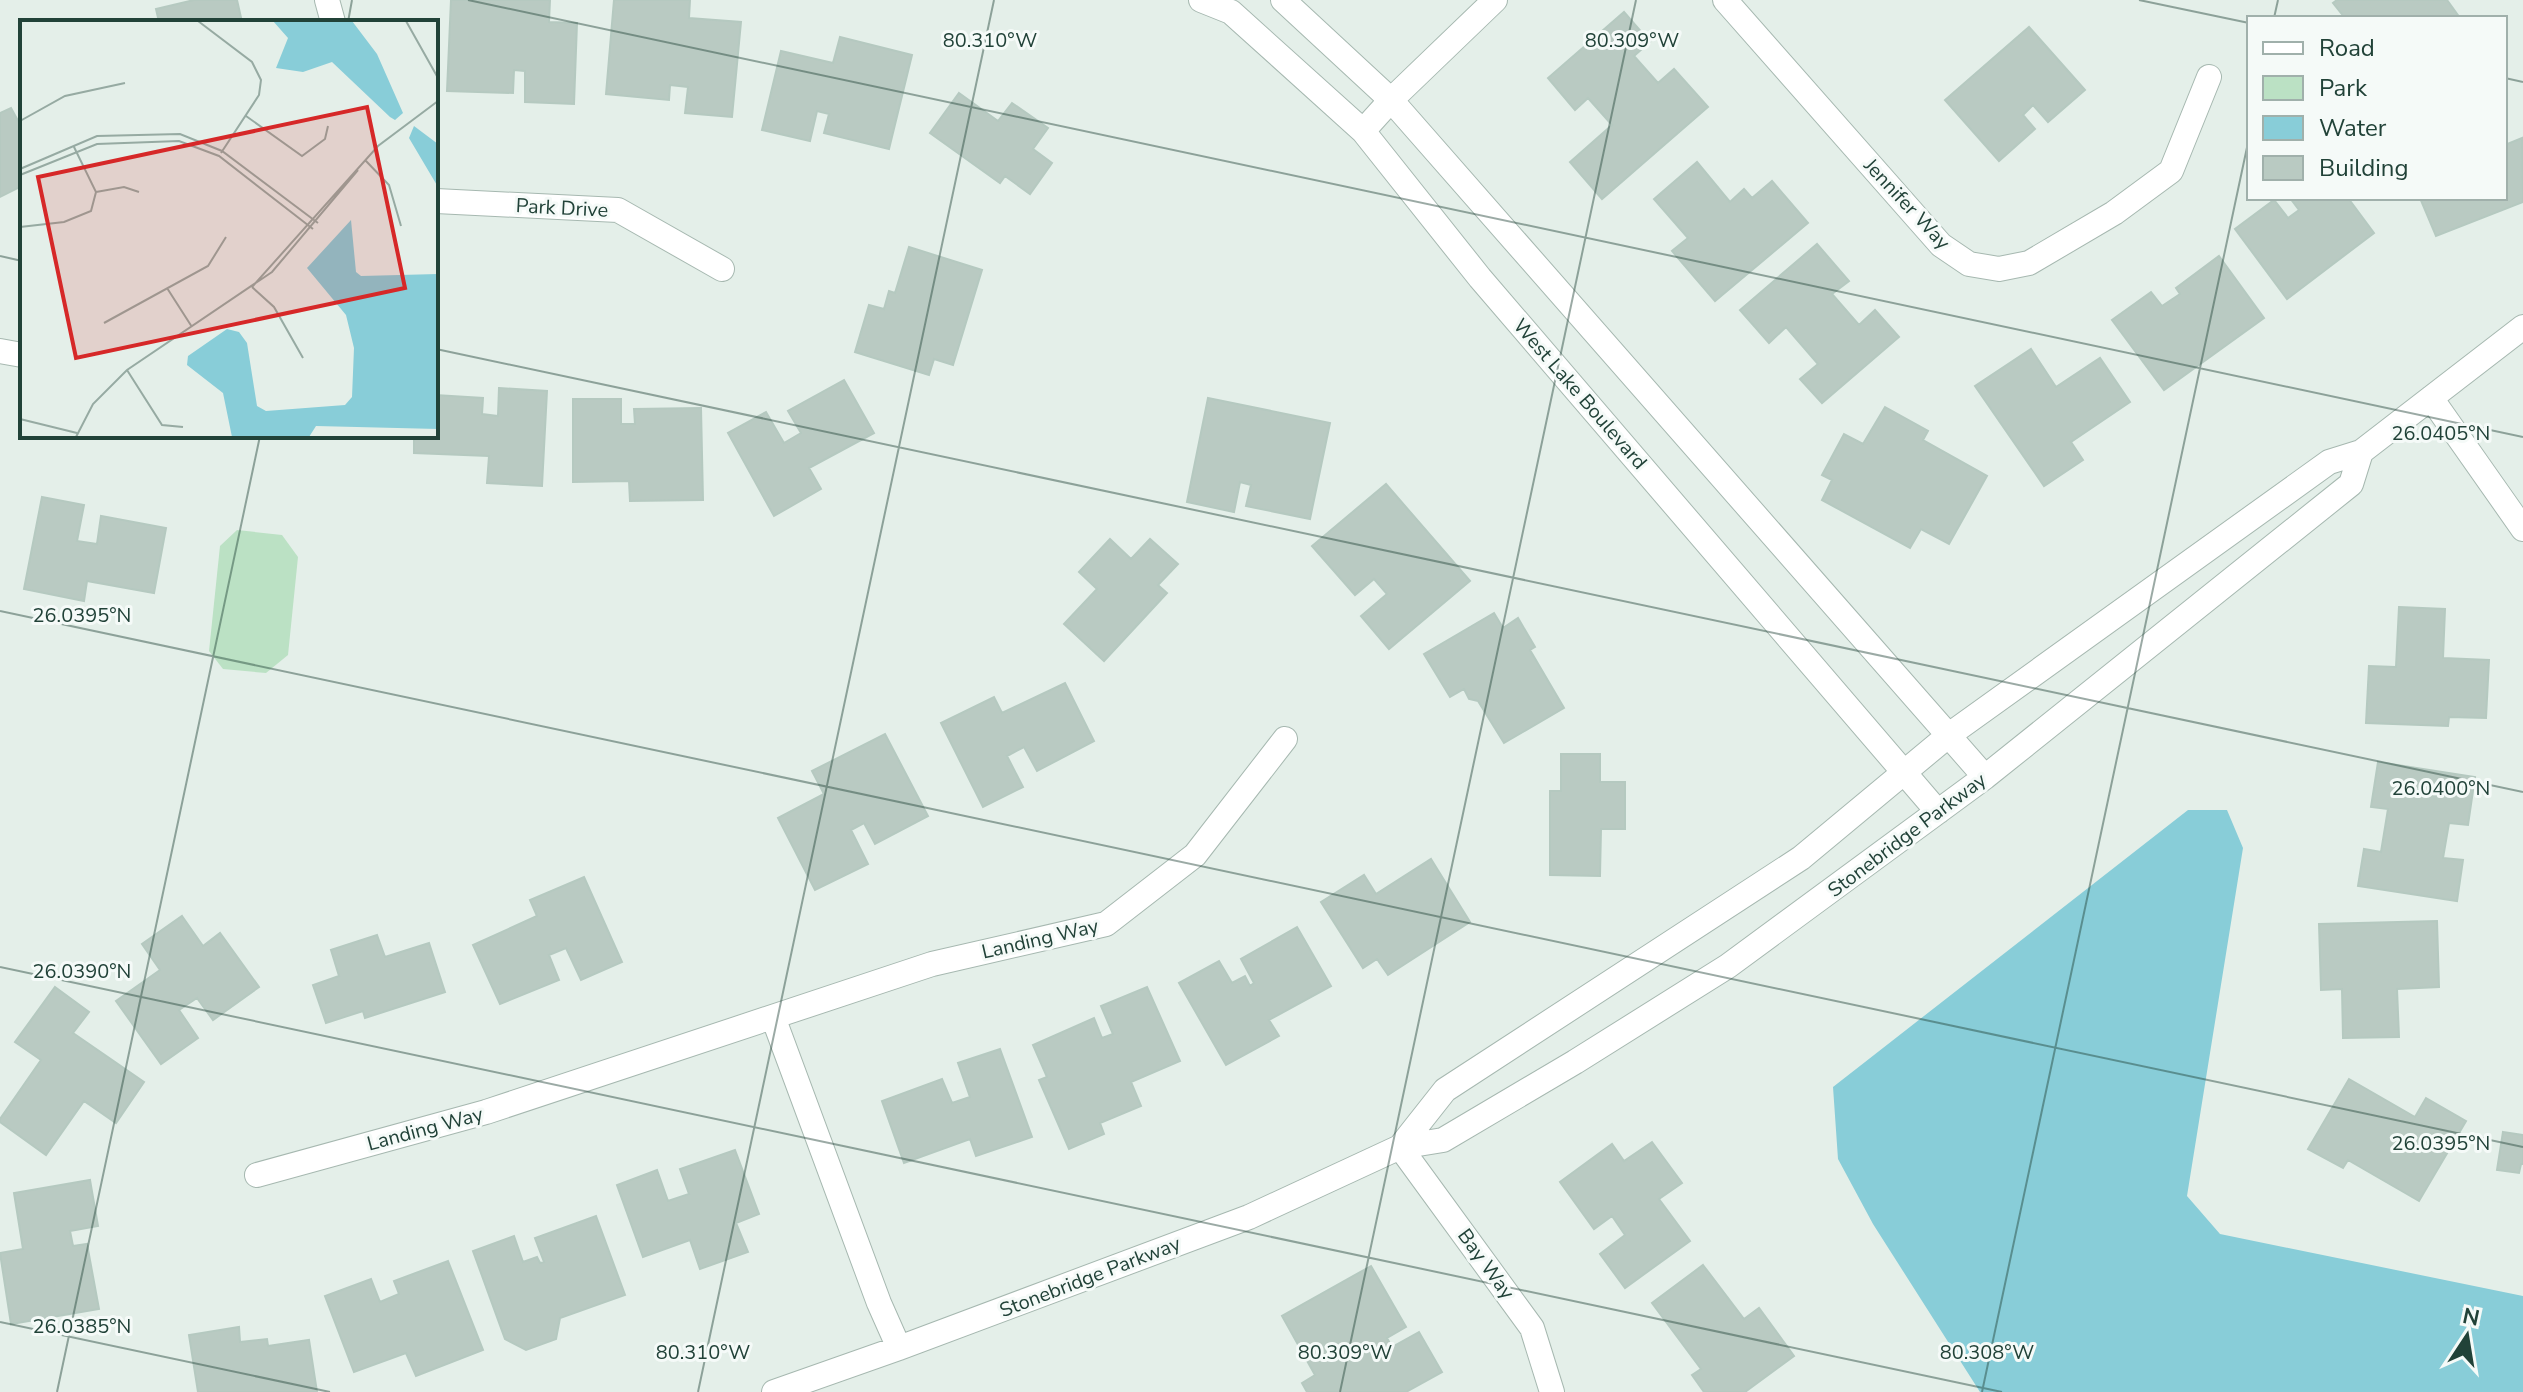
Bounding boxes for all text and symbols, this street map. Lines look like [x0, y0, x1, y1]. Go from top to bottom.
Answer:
legend [2247, 16, 2507, 200]
inset map [20, 20, 438, 438]
text: 80.310°W [943, 27, 1037, 54]
text: 80.309°W [1585, 27, 1679, 54]
text: Road [2319, 32, 2375, 64]
text: Park [2319, 72, 2368, 104]
text: Water [2319, 112, 2387, 144]
street label: Jennifer Way [1857, 152, 1957, 256]
text: Building [2319, 152, 2409, 184]
street label: Park Drive [515, 192, 609, 224]
street label: West Lake Boulevard [1507, 313, 1653, 475]
text: 26.0405°N [2392, 420, 2490, 447]
text: 26.0395°N [33, 602, 131, 629]
street label: Stonebridge Parkway [1822, 766, 1992, 904]
text: 26.0400°N [2392, 775, 2490, 802]
street label: Landing Way [979, 912, 1102, 966]
text: 26.0390°N [33, 958, 131, 985]
street label: Landing Way [364, 1100, 487, 1157]
text: 26.0395°N [2392, 1130, 2490, 1157]
street label: Bay Way [1451, 1223, 1521, 1305]
street label: Stonebridge Parkway [996, 1230, 1185, 1324]
north arrow [2427, 1296, 2507, 1376]
text: N [2460, 1301, 2482, 1334]
text: 26.0385°N [33, 1313, 131, 1340]
text: 80.310°W [656, 1339, 750, 1366]
text: 80.309°W [1298, 1339, 1392, 1366]
text: 80.308°W [1940, 1339, 2034, 1366]

